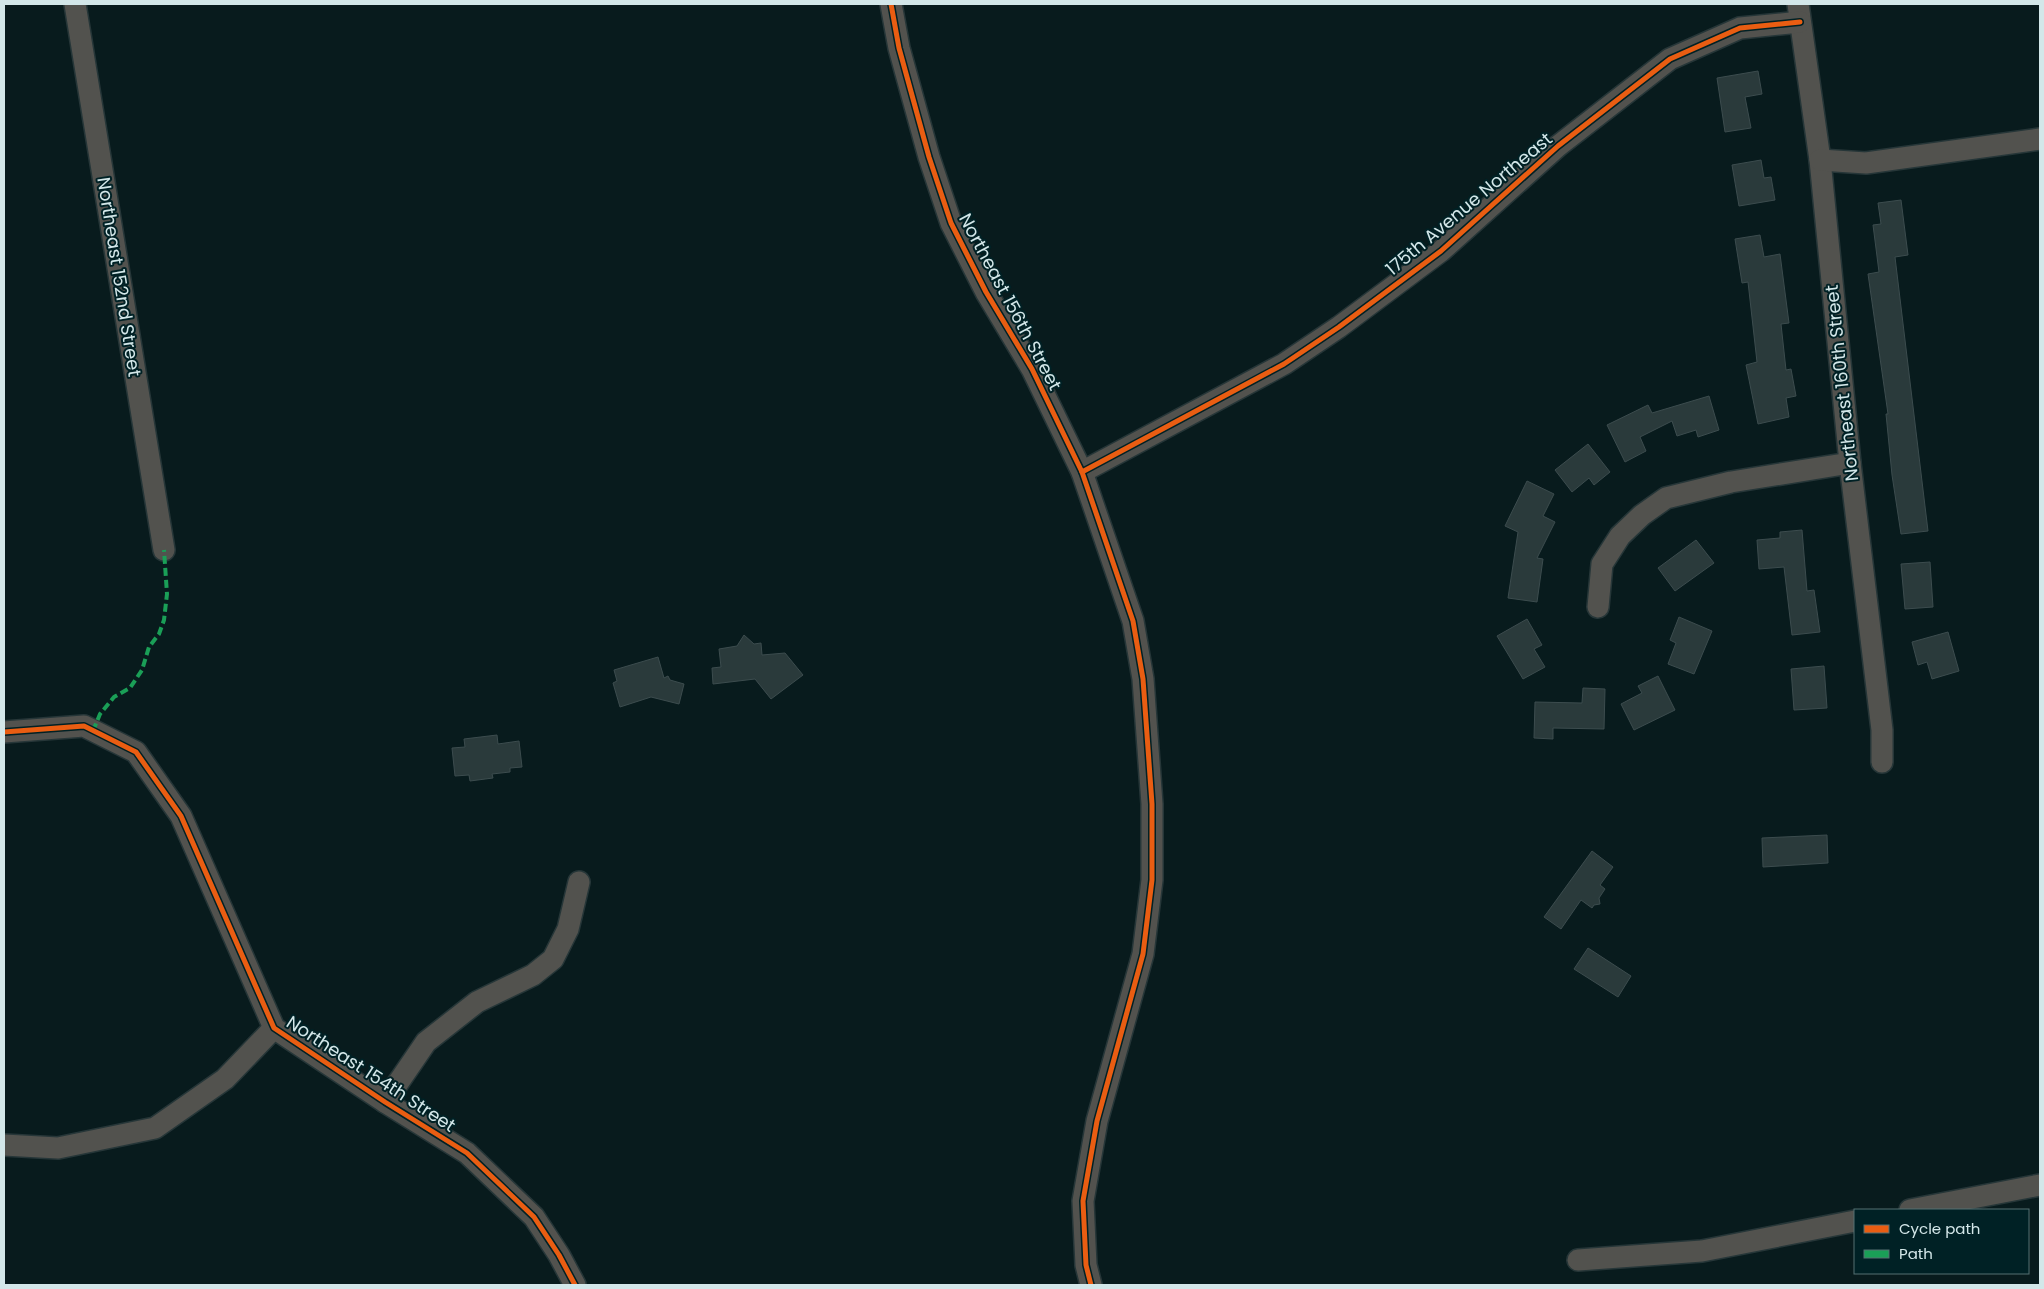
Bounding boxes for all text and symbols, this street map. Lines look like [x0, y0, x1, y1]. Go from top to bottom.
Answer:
street label: 175th Avenue Northeast [1380, 126, 1557, 281]
street label: Northeast 152nd Street [91, 175, 148, 378]
street label: Northeast 156th Street [953, 209, 1068, 395]
street label: Northeast 160th Street [1819, 284, 1864, 482]
street label: Northeast 154th Street [282, 1009, 461, 1138]
legend [1854, 1209, 2029, 1274]
text: Cycle path [1899, 1218, 1980, 1239]
text: Path [1899, 1243, 1933, 1264]

